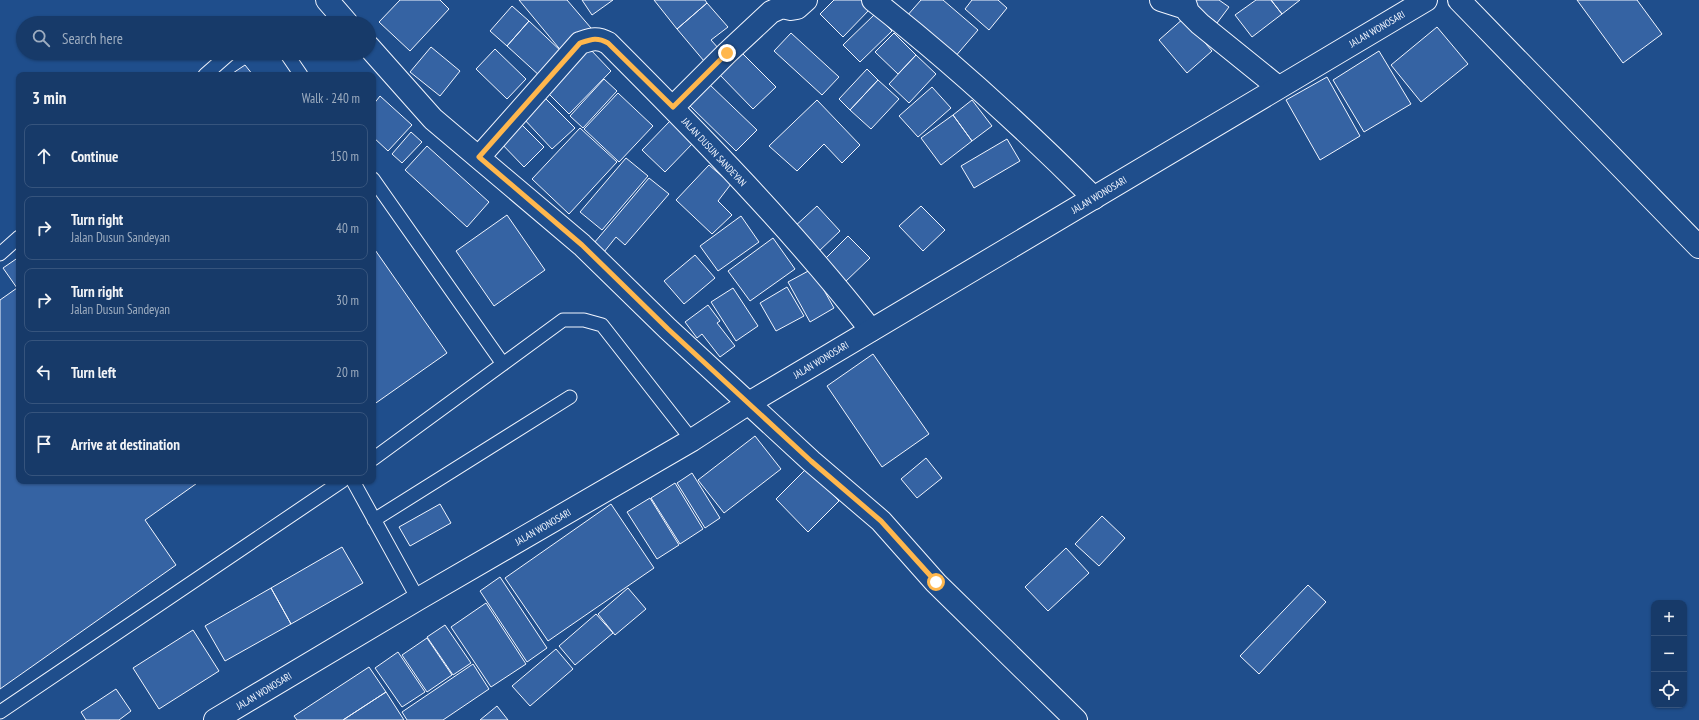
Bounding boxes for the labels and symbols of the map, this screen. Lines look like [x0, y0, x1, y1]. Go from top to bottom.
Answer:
street label: JALAN WONOSARI [1346, 8, 1407, 51]
route end [718, 44, 736, 62]
street label: JALAN DUSUN SANDEYAN [678, 114, 749, 189]
street label: JALAN WONOSARI [1068, 173, 1129, 217]
street label: JALAN WONOSARI [790, 338, 851, 382]
street label: JALAN WONOSARI [512, 506, 573, 549]
route start [927, 573, 945, 591]
street label: JALAN WONOSARI [233, 669, 294, 713]

